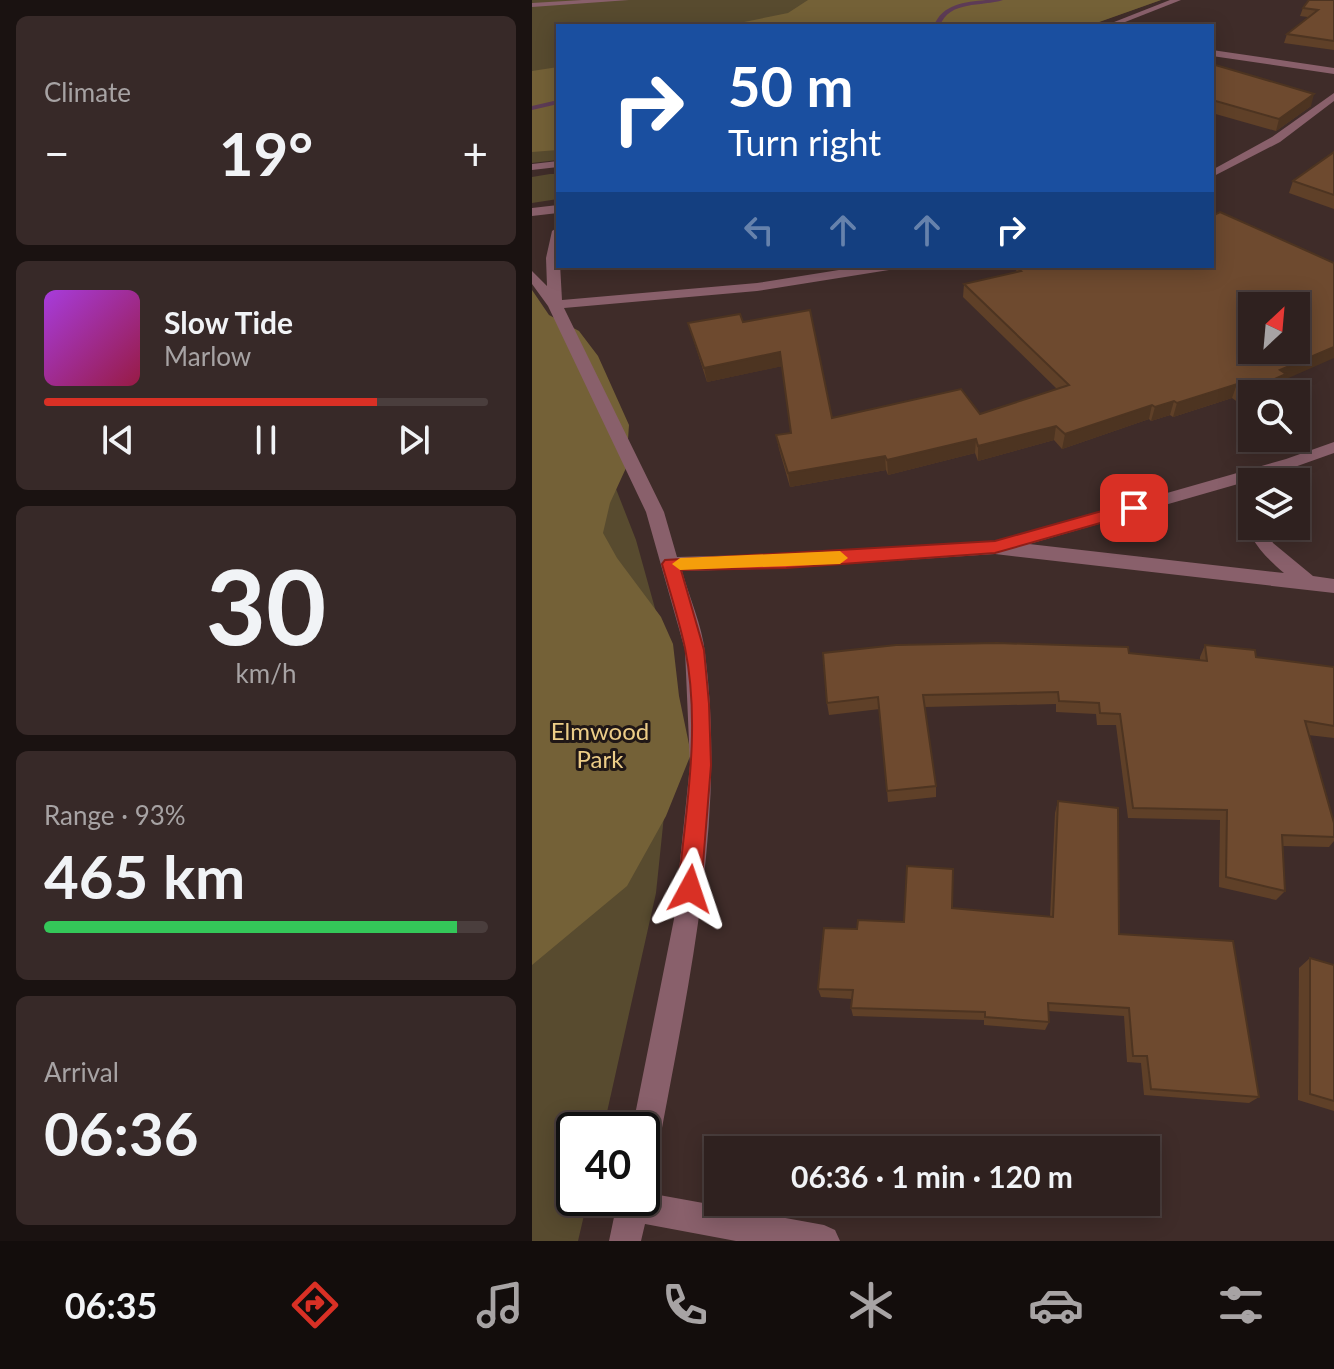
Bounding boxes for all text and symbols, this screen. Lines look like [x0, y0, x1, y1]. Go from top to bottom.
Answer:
text: 50 m [728, 52, 853, 119]
icon: right [596, 56, 700, 160]
text: Climate [44, 76, 131, 108]
text: 19° [219, 117, 313, 189]
text: Turn right [728, 120, 881, 164]
text: − [44, 127, 70, 179]
text: + [462, 127, 488, 179]
icon: left [737, 208, 781, 252]
icon: ahead [821, 208, 865, 252]
icon: ahead [905, 208, 949, 252]
icon: right [989, 208, 1033, 252]
north arrow [1238, 292, 1310, 364]
map controls [1238, 292, 1310, 540]
text: Slow Tide [164, 304, 293, 340]
text: Marlow [164, 340, 251, 372]
button: search [1238, 380, 1310, 452]
icon: previous [96, 418, 140, 462]
icon: pause [244, 418, 288, 462]
icon: next [392, 418, 436, 462]
button: layers [1238, 468, 1310, 540]
pin [1100, 474, 1168, 542]
icon: arrive [1112, 486, 1156, 530]
text: 30 [206, 542, 326, 667]
text: km/h [236, 657, 296, 689]
park label: Elmwood Park [551, 716, 649, 773]
text: Range · 93% [44, 799, 186, 831]
text: 465 km [44, 840, 245, 912]
position arrow [648, 847, 732, 931]
text: Arrival [44, 1056, 119, 1088]
text: 06:36 [44, 1097, 199, 1169]
speed limit sign: 40 [556, 1112, 660, 1216]
text: 06:36 · 1 min · 120 m [791, 1158, 1073, 1194]
icon: directions [287, 1277, 343, 1333]
icon: music [472, 1277, 528, 1333]
icon: phone [657, 1277, 713, 1333]
icon: climate [843, 1277, 899, 1333]
icon: car [1028, 1277, 1084, 1333]
icon: filters [1213, 1277, 1269, 1333]
text: 06:35 [65, 1283, 157, 1327]

